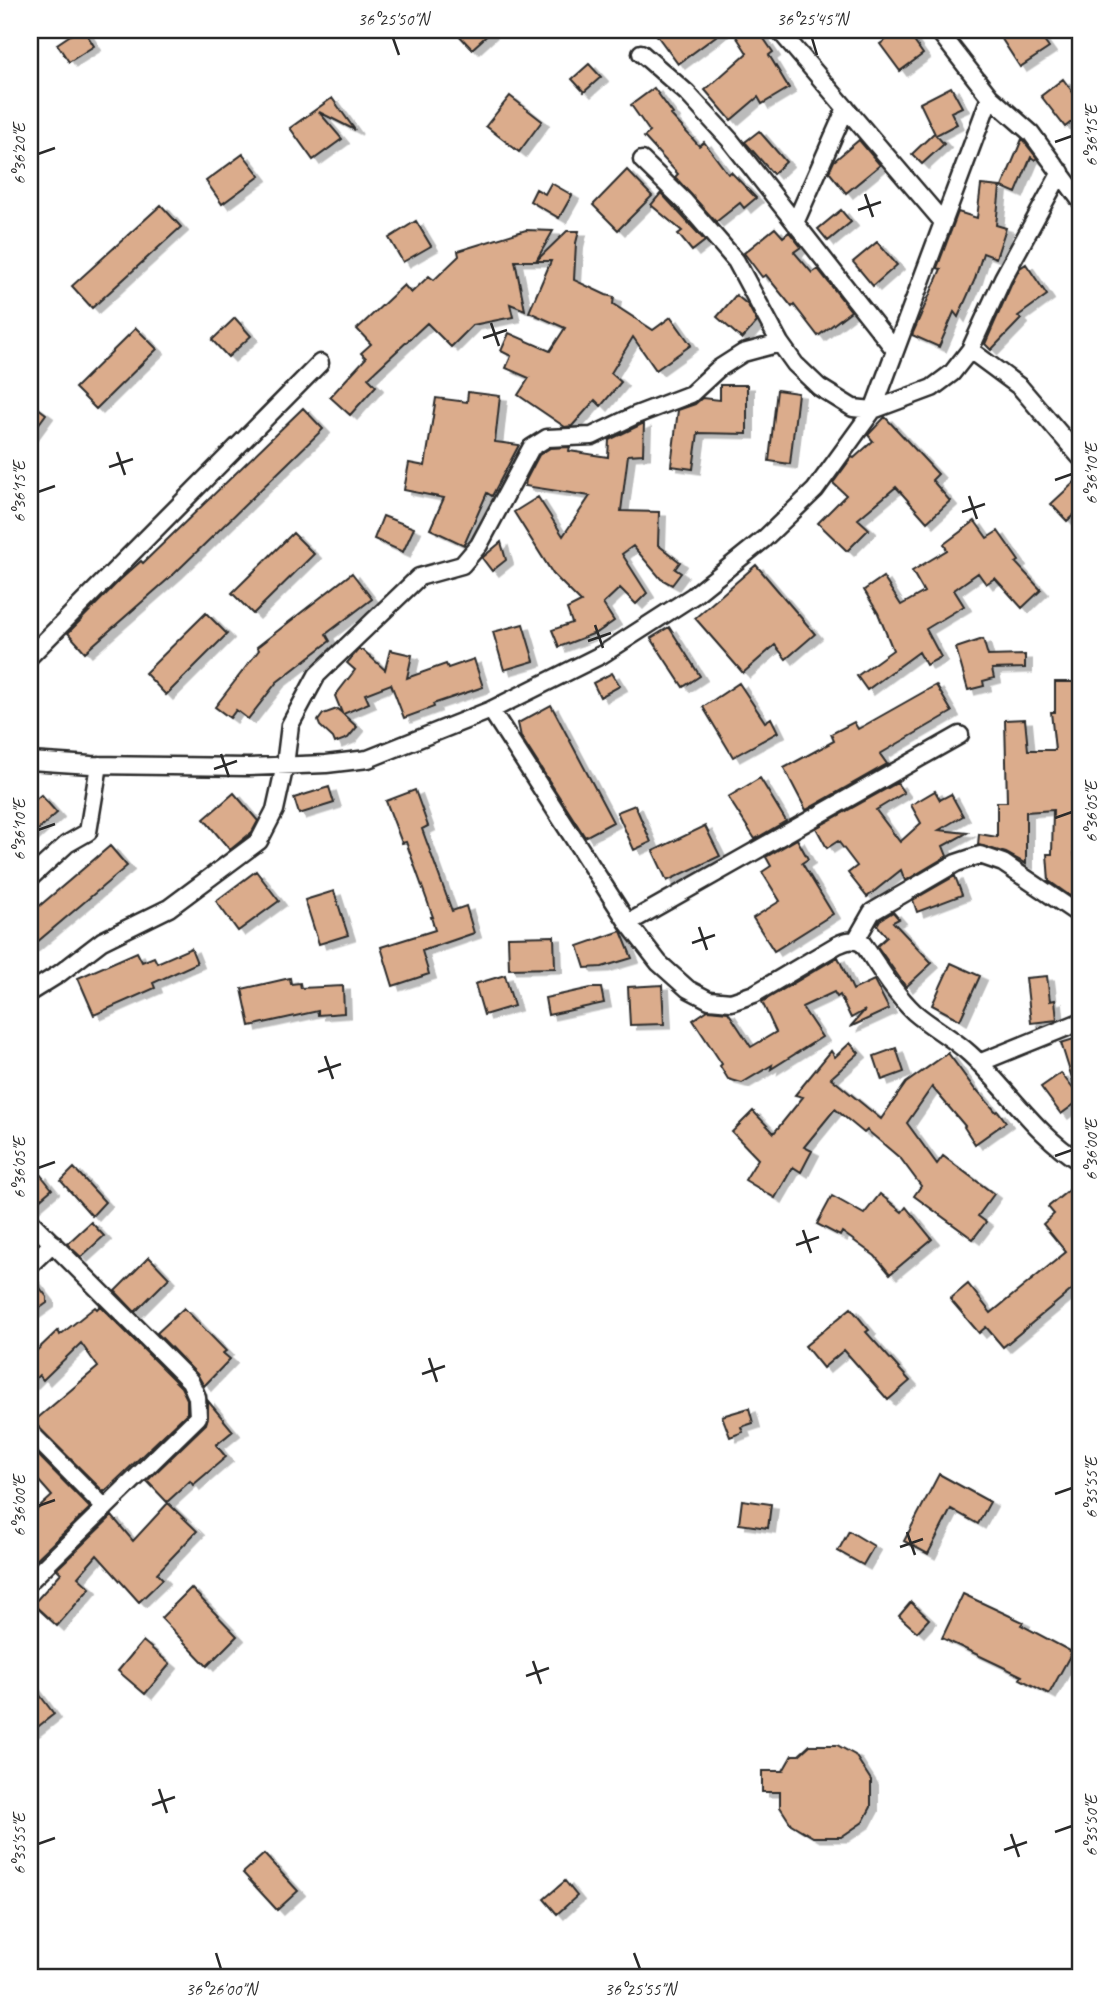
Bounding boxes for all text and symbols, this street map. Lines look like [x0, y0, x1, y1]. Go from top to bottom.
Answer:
text: 36°25'50"N [358, 8, 432, 30]
text: 36°25'45"N [777, 8, 851, 30]
text: 6°36'15"E [1080, 103, 1102, 167]
text: 6°36'20"E [8, 121, 30, 185]
text: 6°36'10"E [1080, 441, 1102, 505]
text: 6°36'15"E [8, 459, 30, 523]
text: 6°36'05"E [1080, 779, 1102, 843]
text: 6°36'10"E [8, 797, 30, 861]
text: 6°36'00"E [1080, 1117, 1102, 1181]
text: 6°36'05"E [8, 1135, 30, 1199]
text: 6°35'55"E [1080, 1455, 1102, 1519]
text: 6°36'00"E [8, 1473, 30, 1537]
text: 6°35'50"E [1080, 1793, 1102, 1857]
text: 6°35'55"E [8, 1811, 30, 1875]
text: 36°26'00"N [186, 1978, 260, 2000]
text: 36°25'55"N [605, 1978, 679, 2000]

